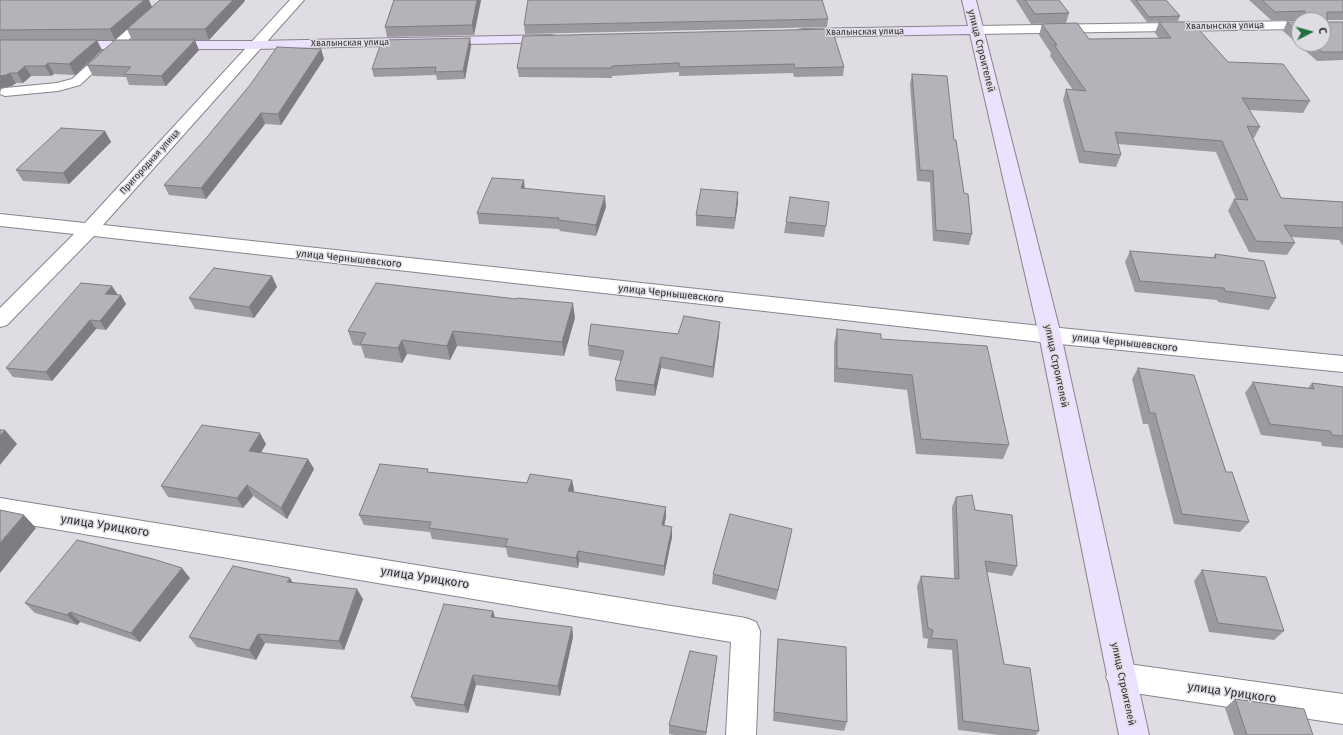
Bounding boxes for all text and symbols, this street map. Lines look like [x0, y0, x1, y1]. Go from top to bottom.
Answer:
street label: улица Строителей [965, 8, 997, 94]
north arrow [1291, 12, 1331, 52]
street label: Хвалынская улица [1186, 20, 1264, 32]
street label: Хвалынская улица [826, 26, 904, 38]
text: С [1316, 27, 1329, 35]
street label: Хвалынская улица [311, 37, 389, 49]
street label: Пригородная улица [118, 127, 182, 197]
street label: улица Чернышевского [296, 247, 402, 271]
street label: улица Чернышевского [618, 282, 724, 306]
street label: улица Строителей [1041, 323, 1071, 409]
street label: улица Чернышевского [1072, 331, 1178, 355]
street label: улица Урицкого [60, 512, 150, 540]
street label: улица Урицкого [380, 564, 470, 592]
street label: улица Строителей [1108, 641, 1138, 727]
street label: улица Урицкого [1187, 680, 1277, 706]

